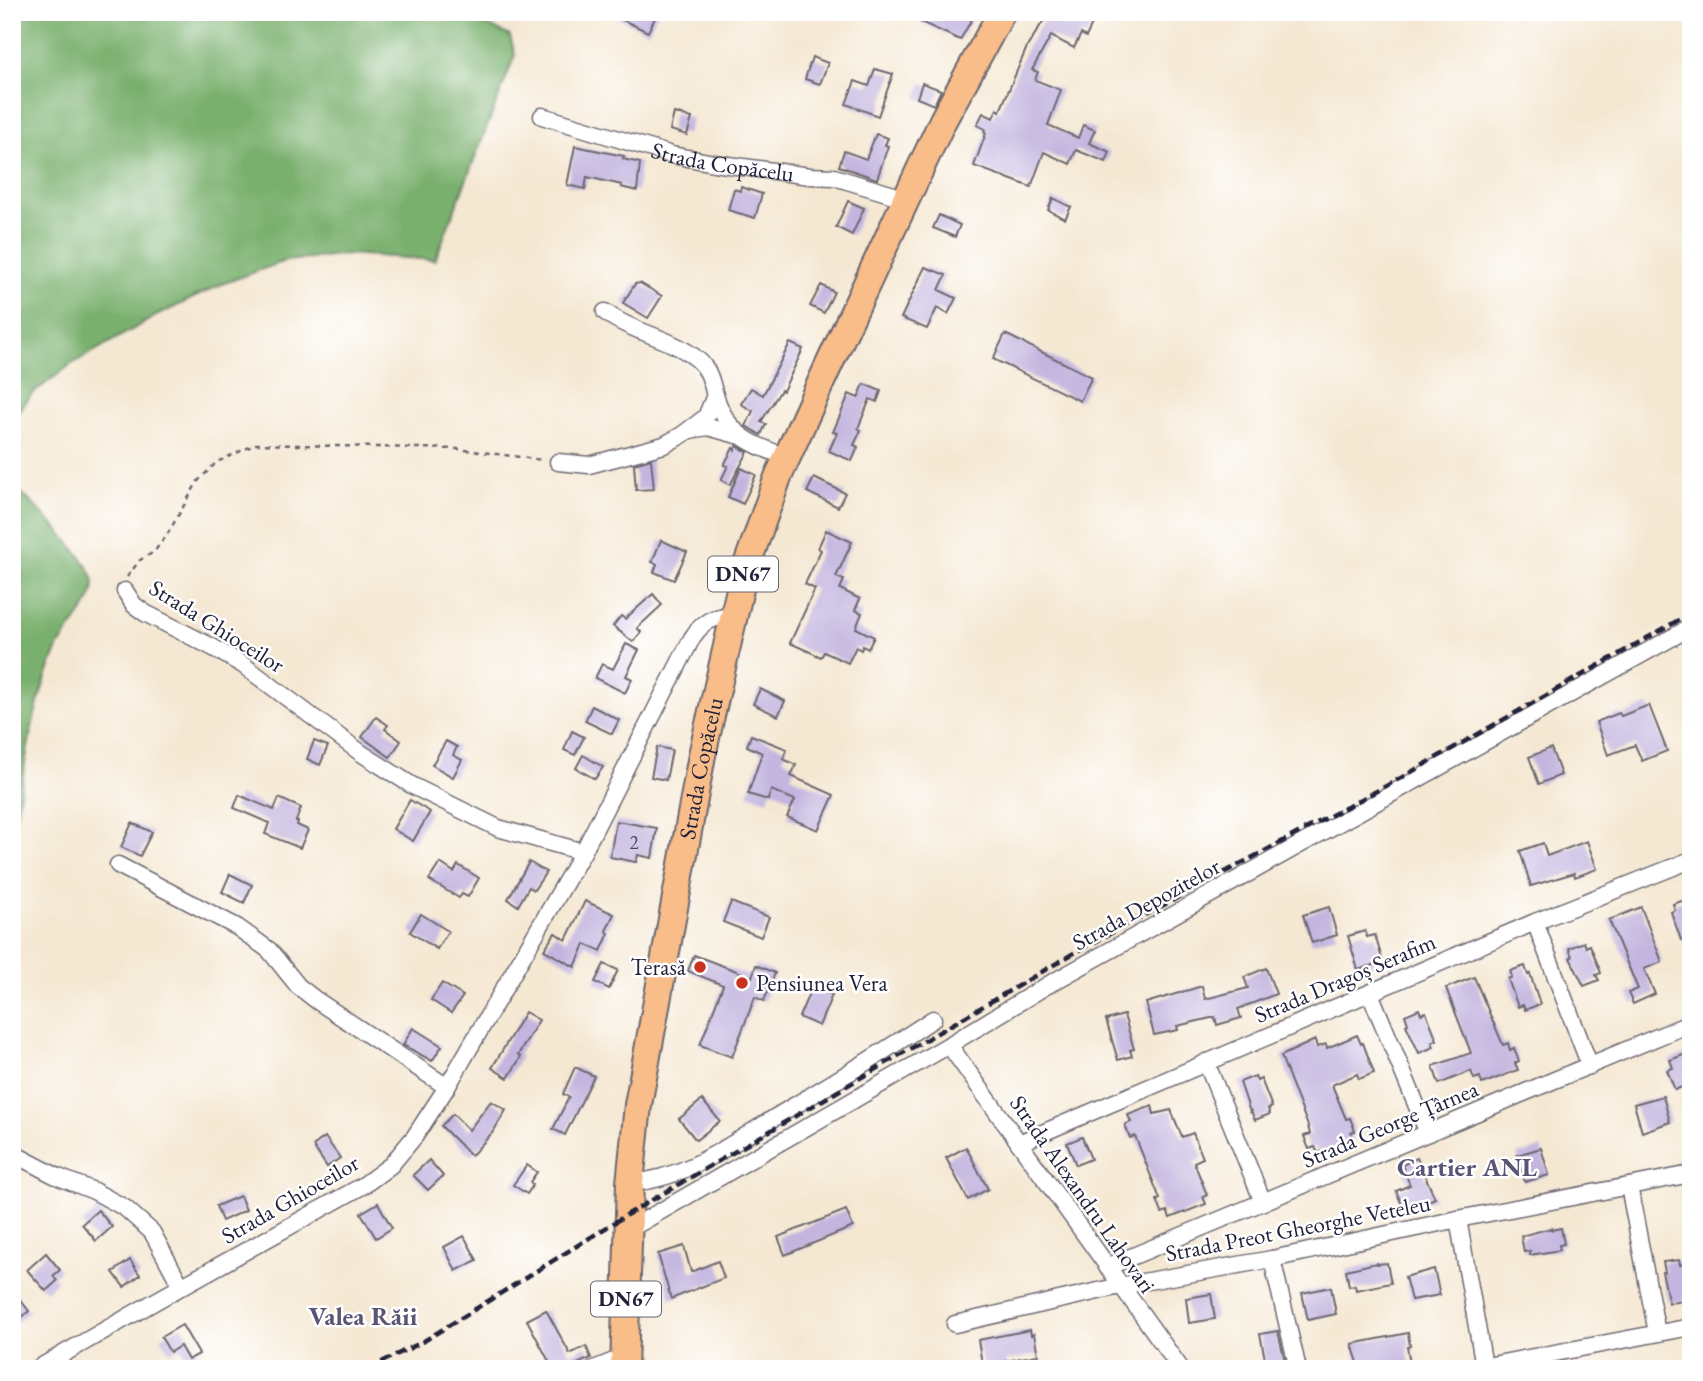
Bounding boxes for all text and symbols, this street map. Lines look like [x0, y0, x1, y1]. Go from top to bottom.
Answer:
street label: Strada Copăcelu [648, 135, 796, 189]
road number: DN67 [708, 556, 778, 592]
street label: Strada Ghioceilor [144, 572, 290, 680]
street label: Strada Copăcelu [672, 694, 730, 842]
house number: 2 [629, 830, 639, 855]
street label: Strada Depozitelor [1067, 851, 1226, 957]
street label: Strada Dragoș Serafim [1250, 926, 1440, 1030]
place label: Terasă [631, 952, 687, 982]
marker: Terasă [692, 959, 708, 975]
place label: Pensiunea Vera [756, 968, 889, 998]
marker: Pensiunea Vera [734, 975, 750, 991]
street label: Strada George Țârnea [1297, 1073, 1483, 1175]
street label: Strada Alexandru Lahovari [1003, 1089, 1163, 1299]
street label: Strada Ghioceilor [216, 1147, 364, 1250]
district label: Cartier ANL [1397, 1150, 1538, 1184]
street label: Strada Preot Gheorghe Veteleu [1163, 1188, 1433, 1268]
road number: DN67 [591, 1282, 661, 1316]
district label: Valea Răii [309, 1299, 418, 1333]

